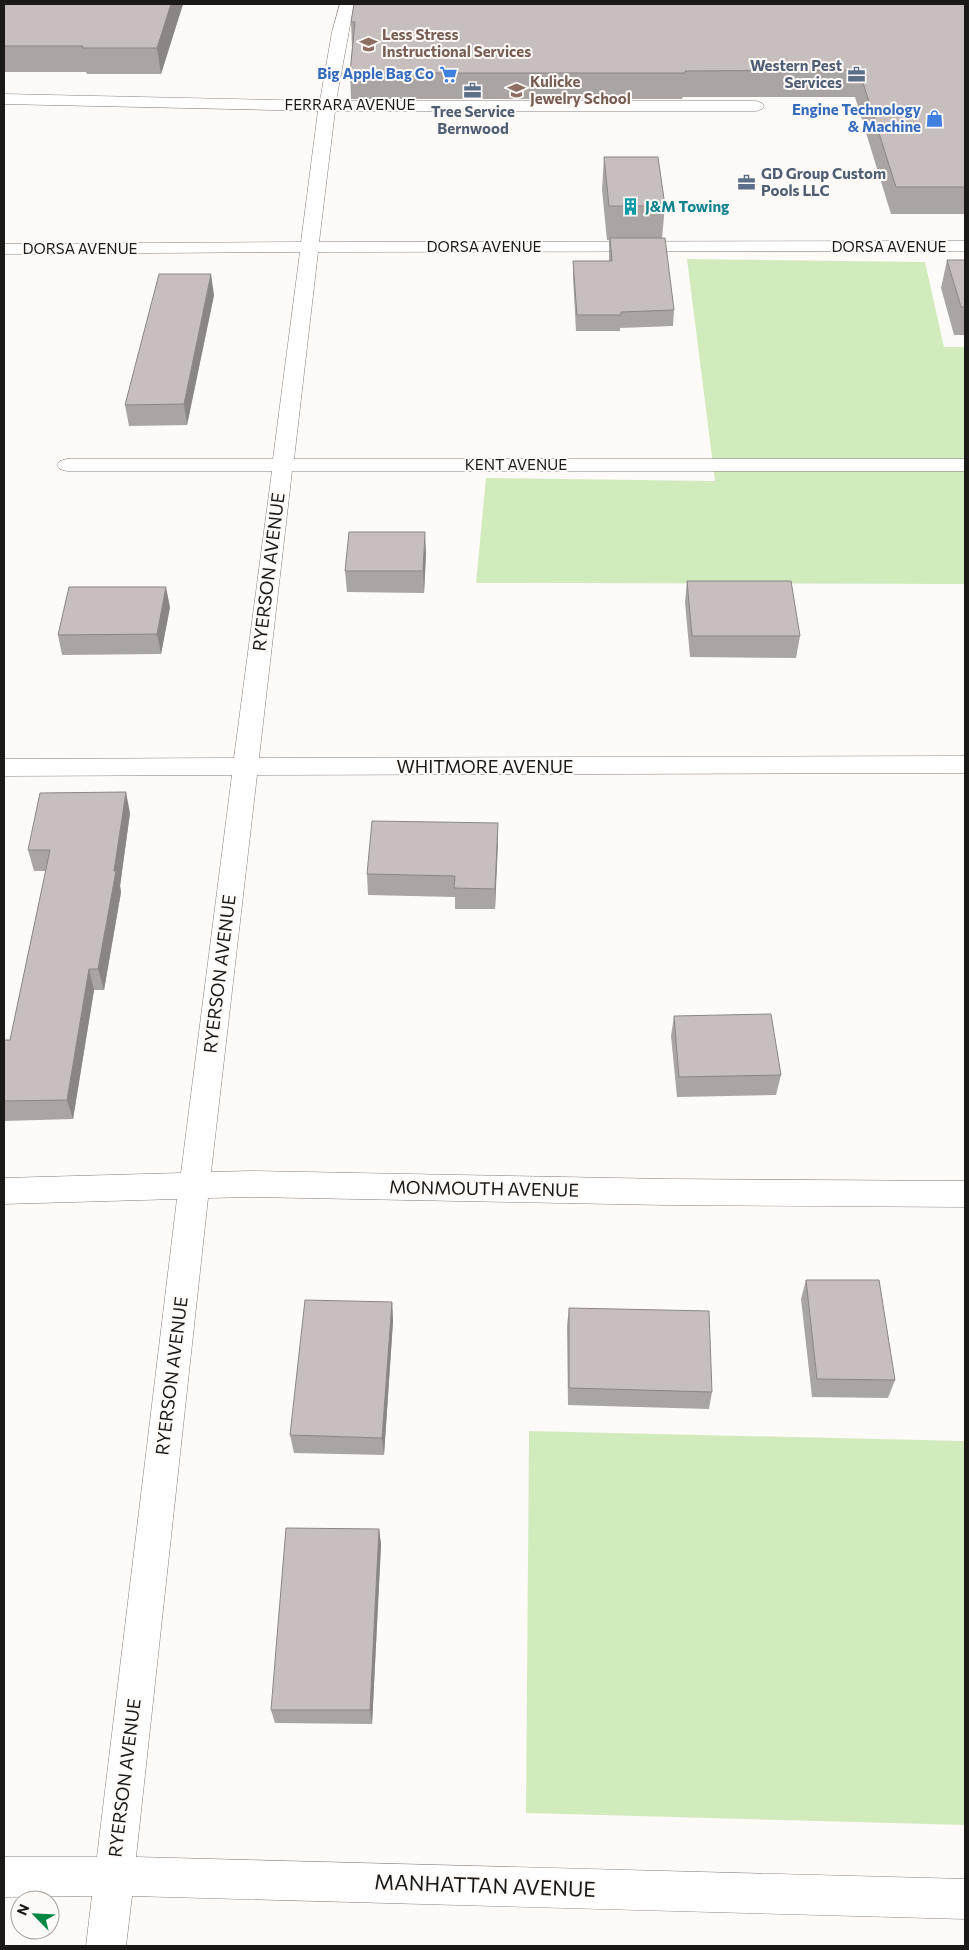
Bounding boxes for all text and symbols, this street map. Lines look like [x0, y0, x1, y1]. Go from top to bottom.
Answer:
place label: Less Stress Instructional Services [382, 25, 531, 60]
school or university icon: Less Stress Instructional Services [358, 34, 378, 54]
place label: Western Pest Services [750, 56, 842, 91]
place label: Big Apple Bag Co [317, 64, 434, 82]
supermarket icon: Big Apple Bag Co [438, 64, 458, 84]
office icon: Western Pest Services [846, 65, 866, 85]
place label: Kulicke Jewelry School [530, 72, 631, 107]
office icon: Tree Service Bernwood [463, 81, 483, 101]
school or university icon: Kulicke Jewelry School [506, 81, 526, 101]
street label: FERRARA AVENUE [285, 95, 416, 113]
place label: Engine Technology & Machine [792, 100, 922, 135]
place label: Tree Service Bernwood [431, 102, 515, 137]
shop icon: Engine Technology & Machine [925, 109, 945, 129]
place label: GD Group Custom Pools LLC [761, 164, 886, 199]
office icon: GD Group Custom Pools LLC [737, 173, 757, 193]
building icon: J&M Towing [621, 197, 641, 217]
place label: J&M Towing [645, 197, 729, 215]
street label: DORSA AVENUE [426, 237, 542, 255]
street label: DORSA AVENUE [831, 237, 947, 255]
street label: DORSA AVENUE [22, 239, 138, 257]
street label: KENT AVENUE [465, 455, 567, 473]
street label: RYERSON AVENUE [247, 491, 289, 653]
street label: WHITMORE AVENUE [396, 755, 574, 777]
street label: RYERSON AVENUE [198, 893, 240, 1055]
street label: MONMOUTH AVENUE [389, 1175, 579, 1201]
street label: RYERSON AVENUE [150, 1295, 192, 1457]
street label: RYERSON AVENUE [103, 1697, 145, 1859]
street label: MANHATTAN AVENUE [374, 1868, 596, 1901]
north arrow [10, 1890, 60, 1940]
text: N [13, 1901, 33, 1918]

